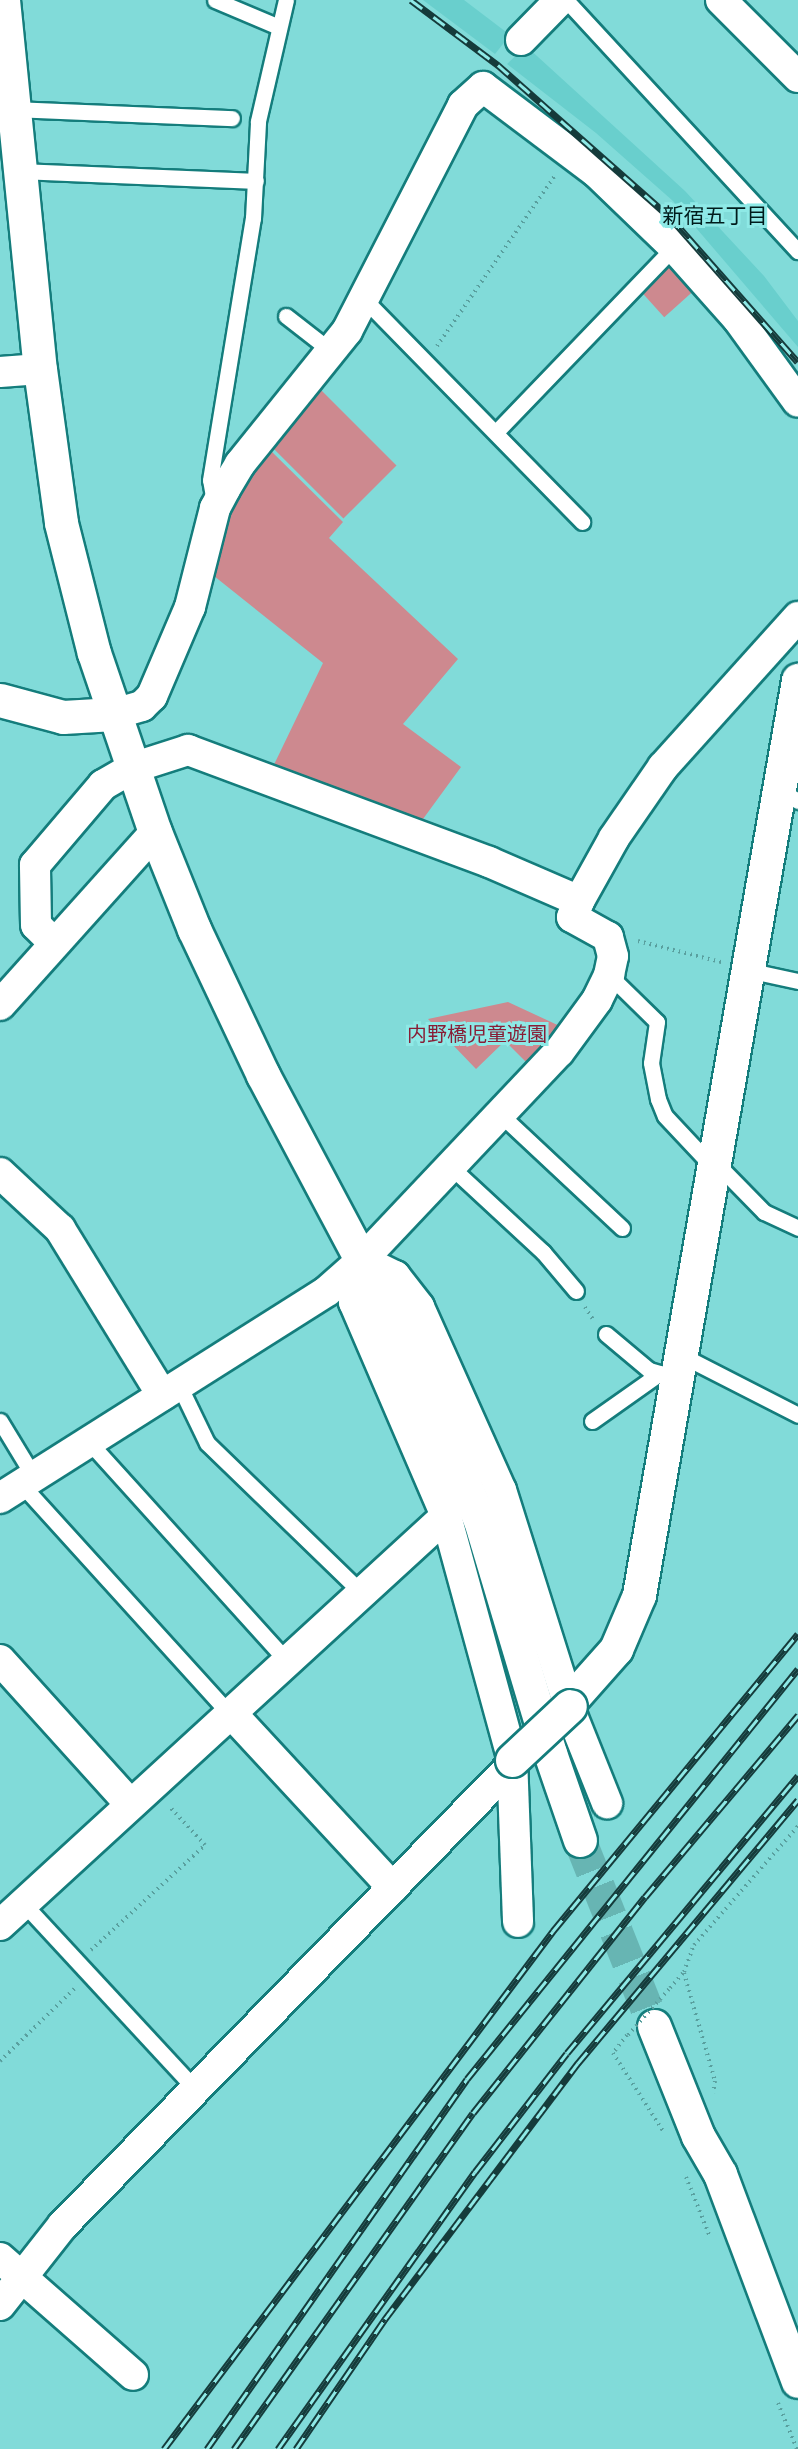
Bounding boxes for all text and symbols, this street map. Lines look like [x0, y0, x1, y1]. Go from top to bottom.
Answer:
district label: 新宿五丁目 [663, 202, 767, 228]
park label: 内野橋児童遊園 [407, 1021, 547, 1045]

